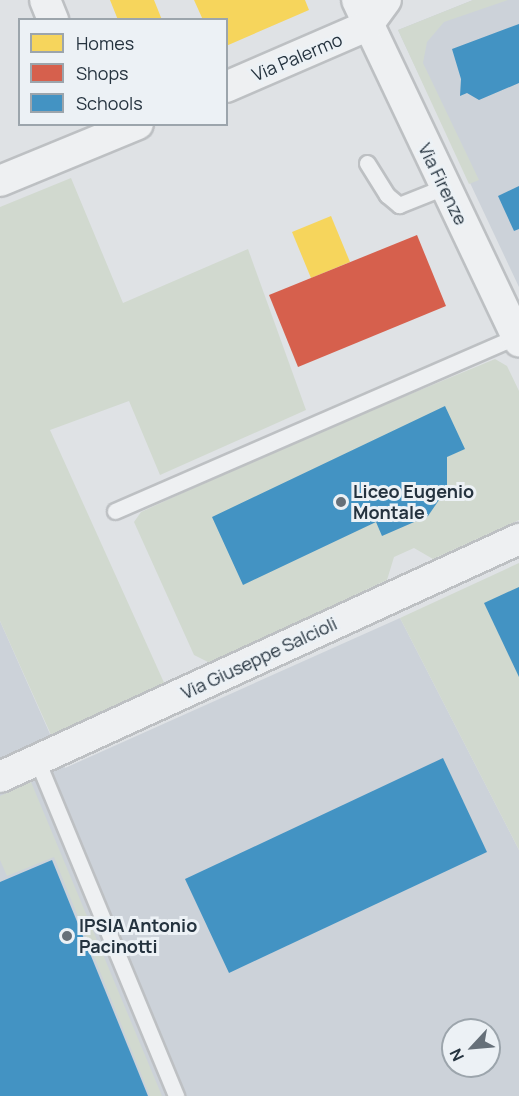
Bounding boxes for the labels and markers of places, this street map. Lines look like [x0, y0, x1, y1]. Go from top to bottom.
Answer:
place label: Liceo Eugenio Montale [353, 481, 474, 524]
marker: Liceo Eugenio Montale [334, 495, 348, 509]
place label: IPSIA Antonio Pacinotti [79, 915, 197, 958]
marker: IPSIA Antonio Pacinotti [60, 929, 74, 943]

